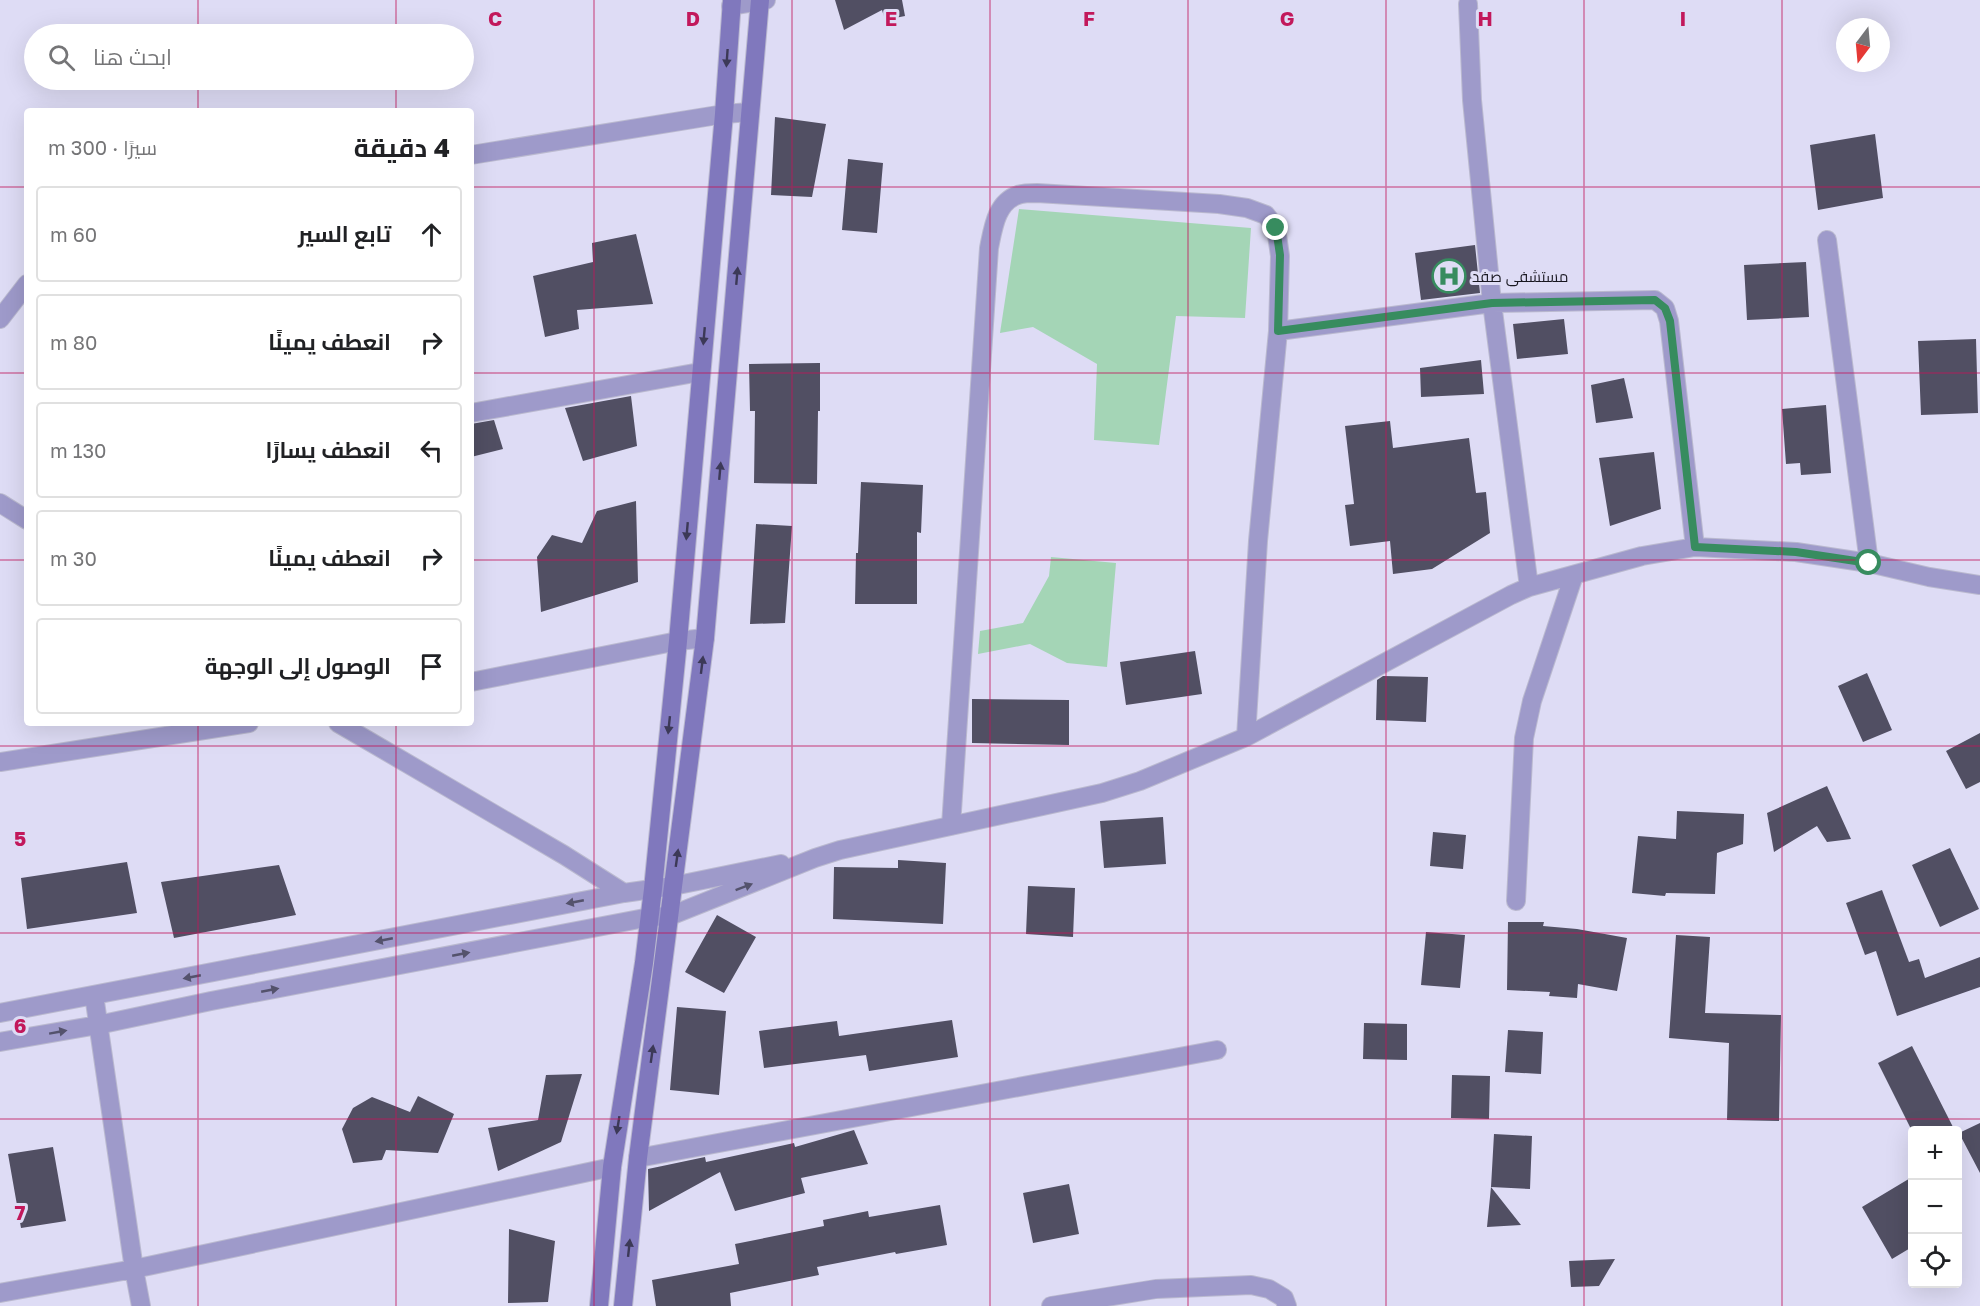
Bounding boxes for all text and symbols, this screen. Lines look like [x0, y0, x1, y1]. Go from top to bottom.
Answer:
text: C [488, 6, 502, 30]
text: D [686, 6, 700, 30]
text: E [885, 6, 897, 30]
text: F [1083, 6, 1095, 30]
text: G [1280, 6, 1294, 30]
text: H [1477, 6, 1493, 30]
text: I [1680, 6, 1686, 30]
north arrow [1836, 18, 1890, 72]
search box [24, 24, 474, 90]
icon: search [45, 41, 78, 74]
text: ابحث هنا [93, 43, 172, 70]
one-way arrow [723, 49, 732, 68]
text: 4 دقيقة [354, 132, 450, 163]
text: سيرًا · 300 m [48, 135, 157, 159]
route end [1262, 214, 1288, 240]
icon: ahead [415, 218, 448, 251]
text: تابع السير [298, 220, 391, 247]
text: 60 m [50, 222, 97, 246]
hospital icon: مستشفى صفد [1431, 258, 1467, 294]
one-way arrow [732, 267, 742, 286]
place label: مستشفى صفد [1472, 267, 1568, 287]
icon: right [415, 326, 448, 359]
one-way arrow [699, 327, 709, 346]
text: انعطف يمينًا [268, 328, 391, 355]
text: 80 m [50, 330, 97, 354]
icon: left [415, 434, 448, 467]
text: انعطف يسارًا [266, 436, 391, 463]
text: 130 m [50, 438, 107, 462]
one-way arrow [715, 461, 725, 480]
one-way arrow [682, 521, 692, 540]
icon: right [415, 542, 448, 575]
text: انعطف يمينًا [268, 544, 391, 571]
text: 30 m [50, 546, 97, 570]
route start [1855, 549, 1881, 575]
icon: arrive [415, 650, 448, 683]
text: الوصول إلى الوجهة [205, 652, 391, 679]
one-way arrow [697, 655, 707, 674]
one-way arrow [664, 715, 674, 734]
text: 5 [14, 826, 26, 850]
one-way arrow [672, 848, 681, 867]
one-way arrow [735, 882, 753, 891]
one-way arrow [565, 898, 584, 907]
one-way arrow [374, 936, 393, 945]
one-way arrow [452, 949, 471, 958]
one-way arrow [182, 973, 201, 982]
one-way arrow [260, 985, 279, 994]
text: 6 [14, 1013, 26, 1037]
one-way arrow [48, 1027, 67, 1036]
one-way arrow [647, 1045, 656, 1064]
one-way arrow [614, 1116, 623, 1135]
map controls [1908, 1126, 1962, 1288]
button: + [1908, 1126, 1962, 1180]
button: − [1908, 1180, 1962, 1234]
text: 7 [15, 1200, 26, 1224]
button: locate [1908, 1234, 1962, 1288]
one-way arrow [624, 1238, 634, 1257]

